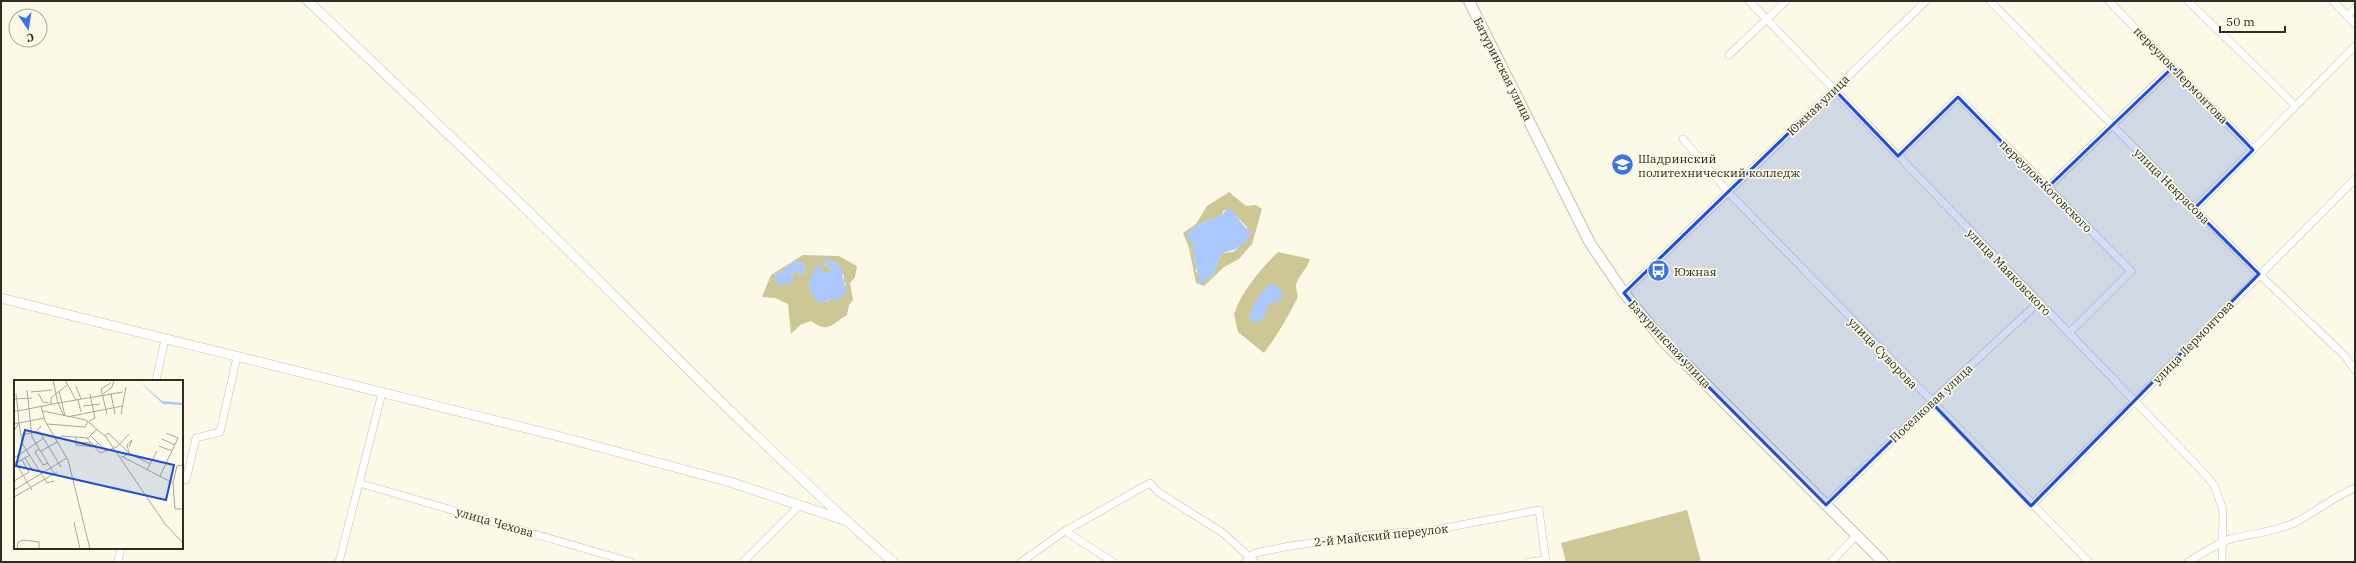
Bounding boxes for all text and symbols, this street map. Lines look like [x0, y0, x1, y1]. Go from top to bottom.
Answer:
north arrow [8, 8, 48, 48]
scale bar [2220, 8, 2285, 34]
street label: Батуринская улица [1470, 14, 1536, 124]
text: 50 m [2226, 14, 2255, 29]
street label: переулок Лермонтова [2130, 23, 2232, 127]
text: С [25, 30, 35, 45]
street label: Южная улица [1784, 71, 1853, 139]
street label: переулок Котовского [1997, 137, 2096, 236]
street label: улица Некрасова [2131, 145, 2213, 227]
place label: Шадринский политехнический колледж [1638, 151, 1801, 180]
school or university icon: Шадринский политехнический колледж [1609, 152, 1635, 178]
street label: улица Маяковского [1964, 225, 2055, 319]
bus stop icon: Южная [1646, 258, 1672, 284]
place label: Южная [1674, 264, 1717, 279]
street label: Батуринская улица [1625, 297, 1715, 391]
street label: улица Лермонтова [2149, 297, 2237, 387]
street label: улица Суворова [1845, 314, 1921, 392]
street label: Поселковая улица [1886, 360, 1976, 445]
inset map [14, 380, 183, 549]
street label: улица Чехова [455, 504, 536, 540]
street label: 2-й Майский переулок [1313, 521, 1449, 549]

